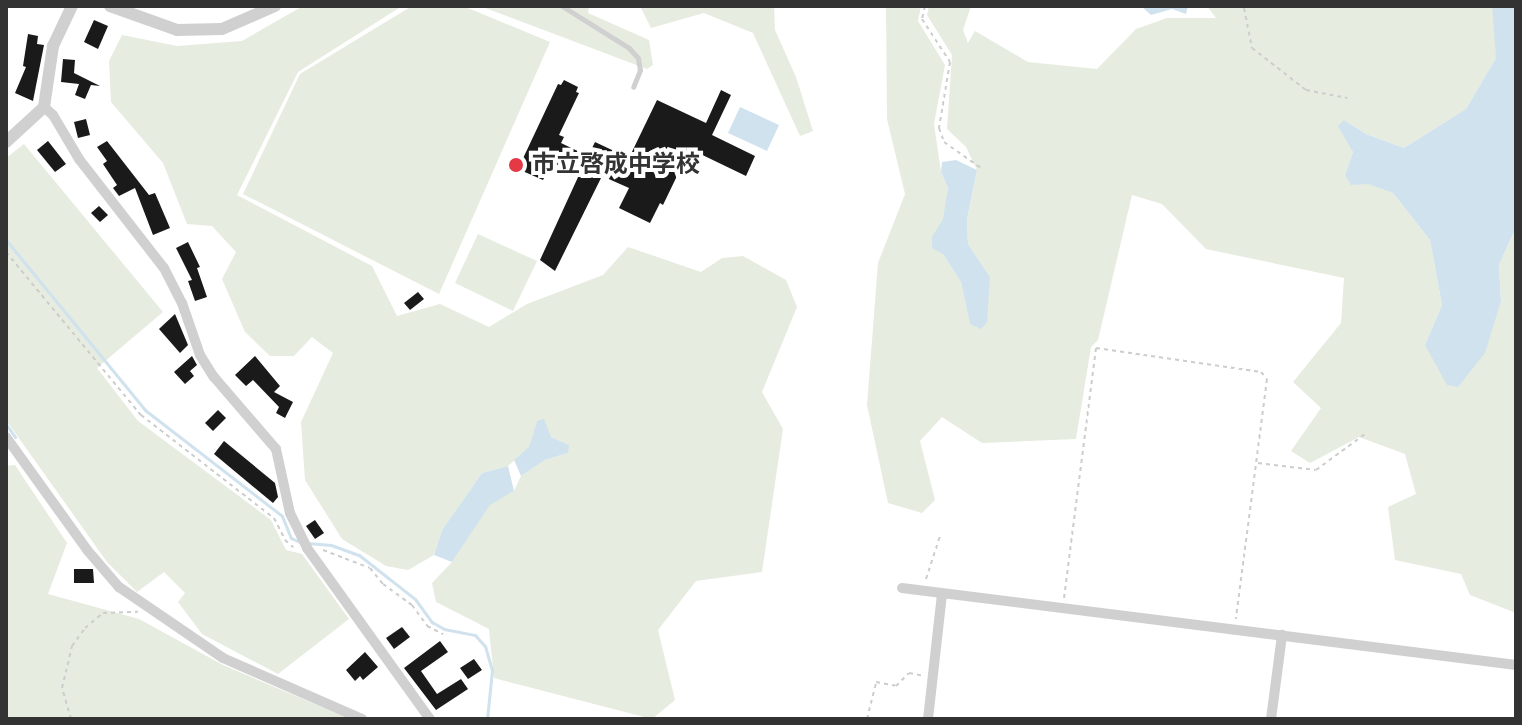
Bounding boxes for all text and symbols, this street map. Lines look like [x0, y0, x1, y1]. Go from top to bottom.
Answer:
place label: 市立啓成中学校 [532, 151, 700, 179]
marker: 市立啓成中学校 [507, 156, 525, 174]

